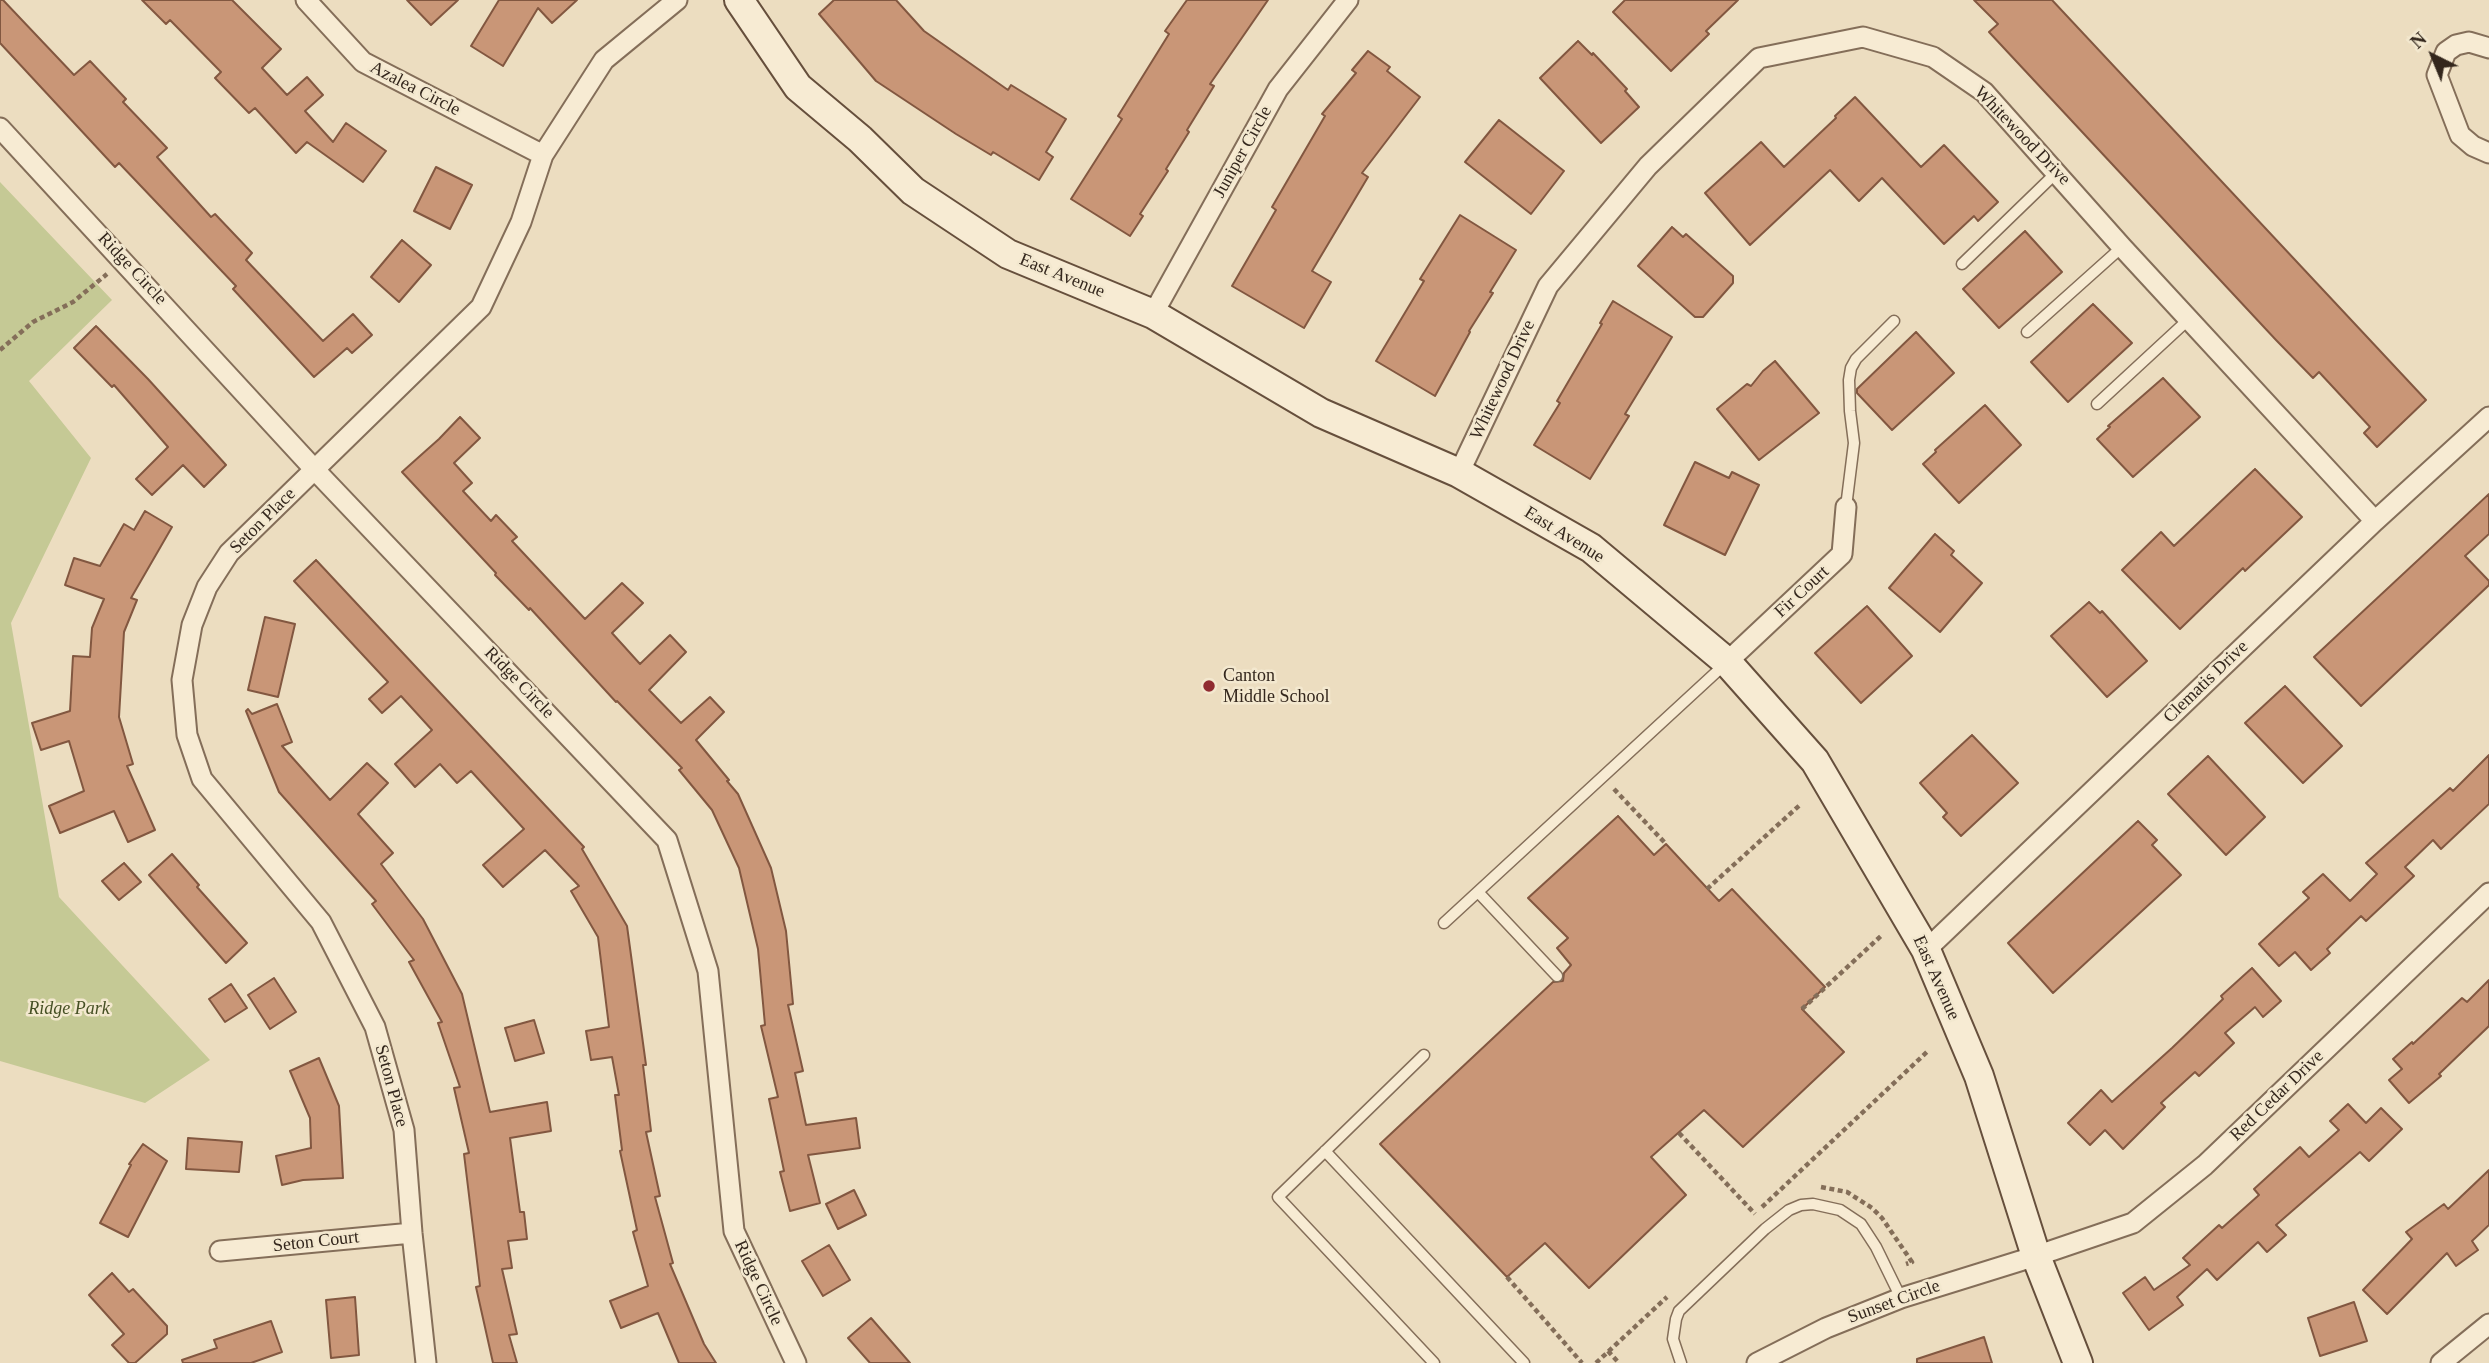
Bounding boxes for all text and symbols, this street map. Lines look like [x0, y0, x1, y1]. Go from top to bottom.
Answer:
north arrow [2398, 21, 2468, 91]
text: N [2406, 28, 2431, 53]
street label: Azalea Circle [366, 57, 464, 121]
street label: Whitewood Drive [1969, 82, 2075, 190]
street label: Juniper Circle [1209, 102, 1277, 202]
street label: Ridge Circle [93, 228, 171, 310]
street label: East Avenue [1016, 249, 1108, 303]
street label: Whitewood Drive [1466, 317, 1540, 443]
street label: Seton Place [225, 483, 301, 559]
street label: East Avenue [1520, 502, 1608, 568]
street label: Fir Court [1770, 561, 1834, 623]
street label: Clematis Drive [2159, 636, 2253, 728]
street label: Ridge Circle [479, 643, 559, 723]
place label: Canton Middle School [1223, 665, 1329, 708]
marker: Canton Middle School [1201, 678, 1217, 694]
street label: East Avenue [1908, 932, 1964, 1024]
park label: Ridge Park [28, 998, 110, 1020]
street label: Seton Place [370, 1042, 412, 1130]
street label: Red Cedar Drive [2226, 1046, 2328, 1146]
street label: Seton Court [272, 1227, 360, 1257]
street label: Ridge Circle [729, 1237, 787, 1329]
street label: Sunset Circle [1845, 1275, 1943, 1329]

